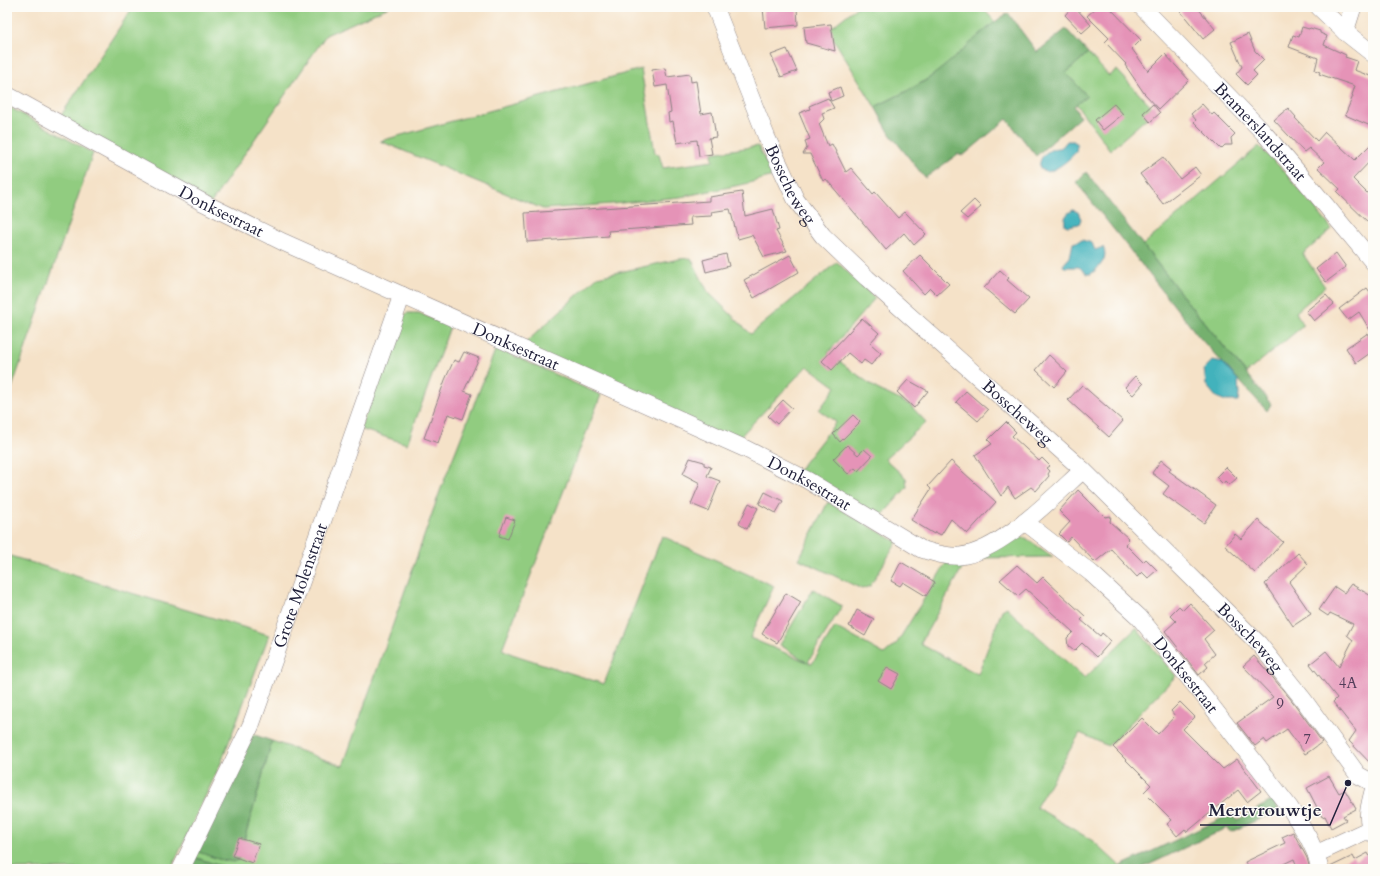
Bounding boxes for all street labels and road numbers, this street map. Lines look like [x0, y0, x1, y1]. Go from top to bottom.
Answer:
street label: Bramerslandstraat [1209, 77, 1312, 186]
street label: Bosscheweg [760, 140, 822, 229]
street label: Donksestraat [175, 180, 268, 243]
street label: Donksestraat [469, 317, 564, 376]
street label: Bosscheweg [977, 374, 1059, 450]
street label: Donksestraat [764, 450, 856, 516]
street label: Grote Molenstraat [267, 519, 333, 651]
street label: Bosscheweg [1212, 597, 1289, 678]
street label: Donksestraat [1148, 631, 1225, 718]

